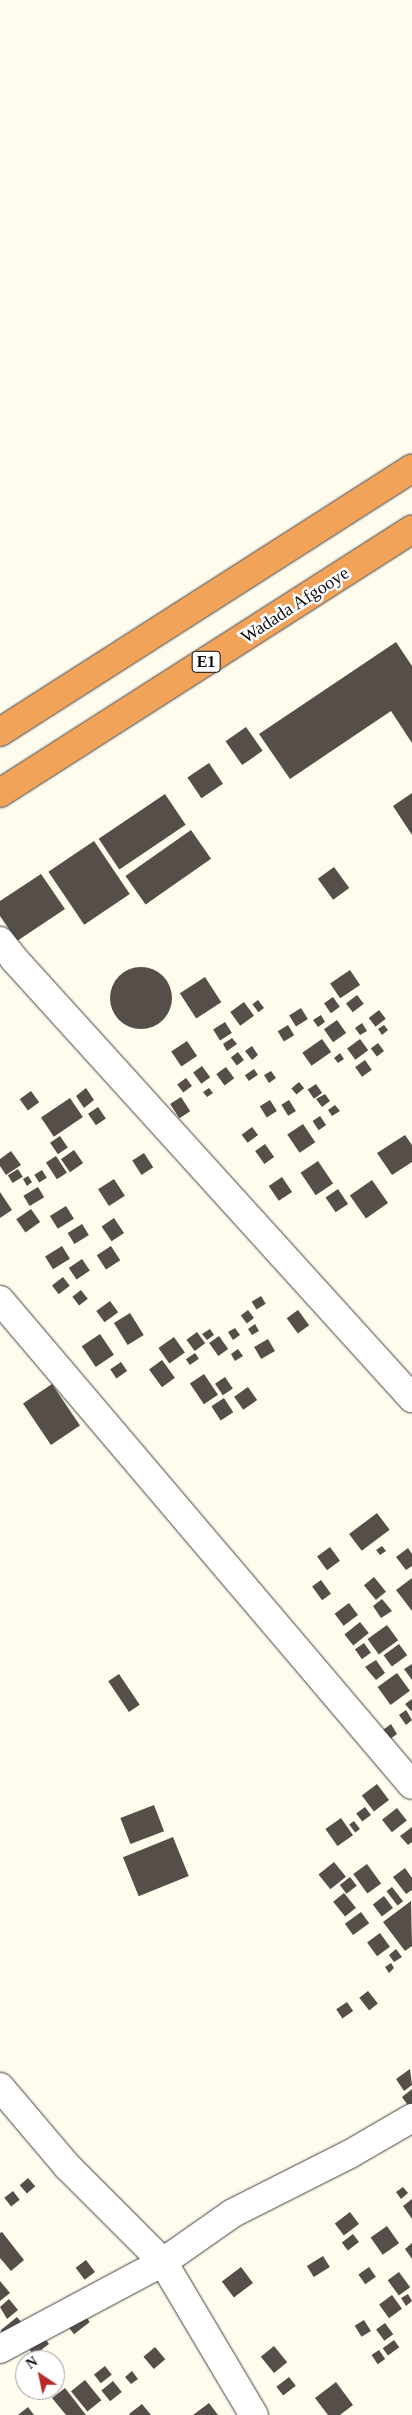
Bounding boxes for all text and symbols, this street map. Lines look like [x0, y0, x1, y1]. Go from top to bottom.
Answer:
street label: Wadada Afgooye [237, 562, 353, 648]
road number: E1 [191, 649, 221, 676]
north arrow [15, 2350, 65, 2400]
text: N [24, 2354, 40, 2372]

